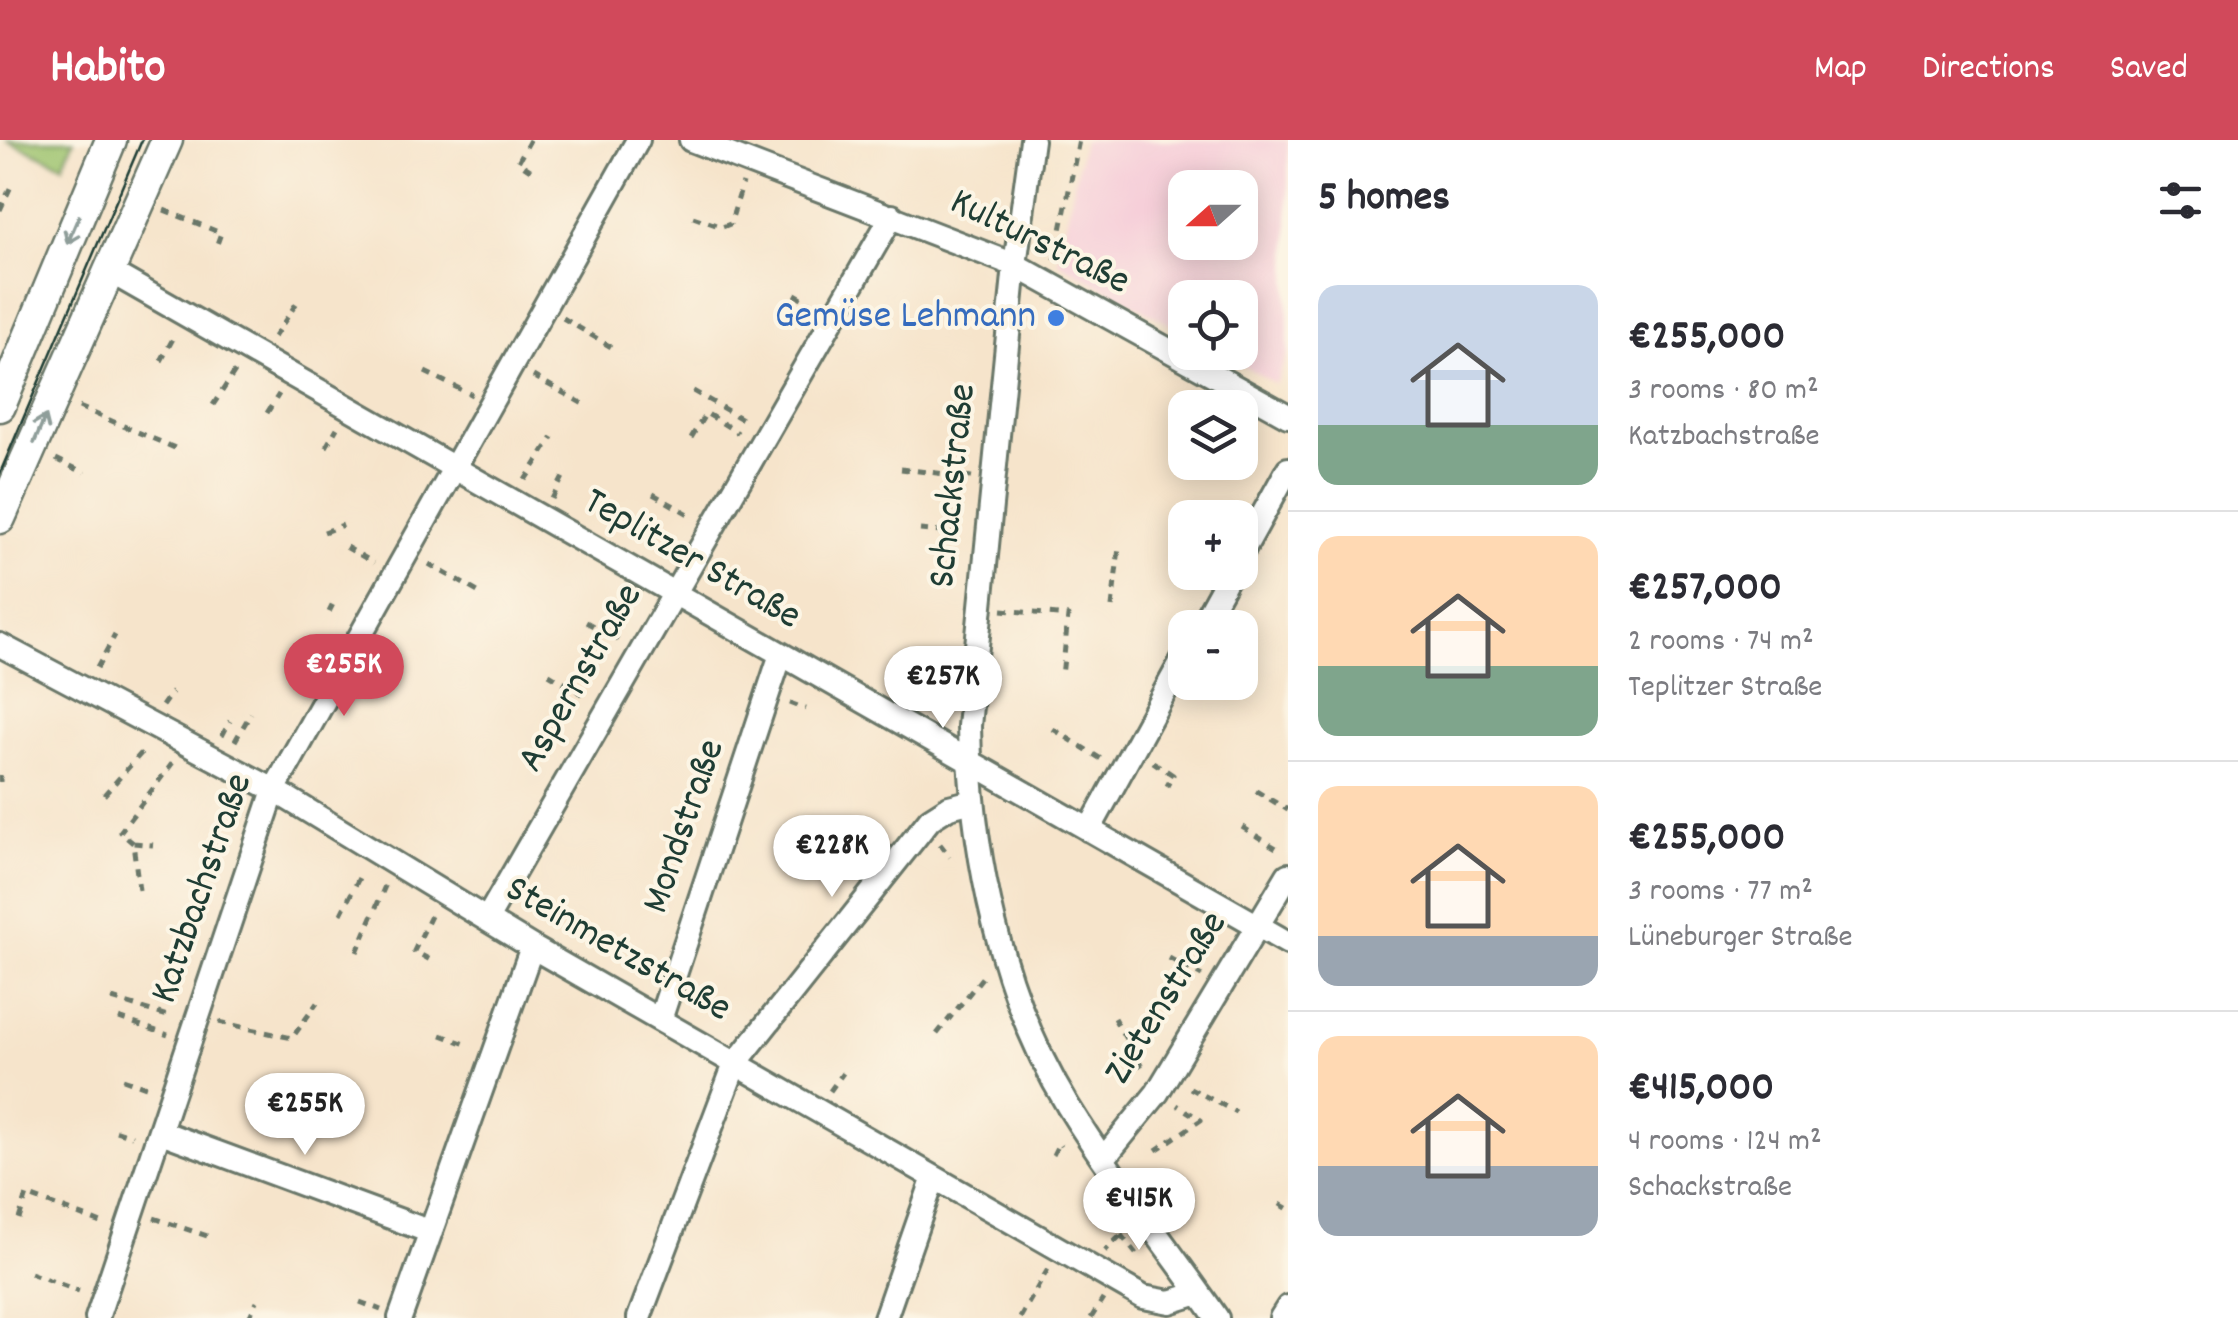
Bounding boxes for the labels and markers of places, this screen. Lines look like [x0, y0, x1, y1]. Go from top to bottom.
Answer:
place label: Gemüse Lehmann [774, 290, 1036, 347]
marker: Gemüse Lehmann [1045, 307, 1067, 329]
pin: €255K [274, 634, 414, 719]
pin: €257K [873, 646, 1013, 731]
pin: €228K [762, 815, 902, 900]
pin: €255K [235, 1073, 375, 1158]
pin: €415K [1069, 1168, 1209, 1253]

